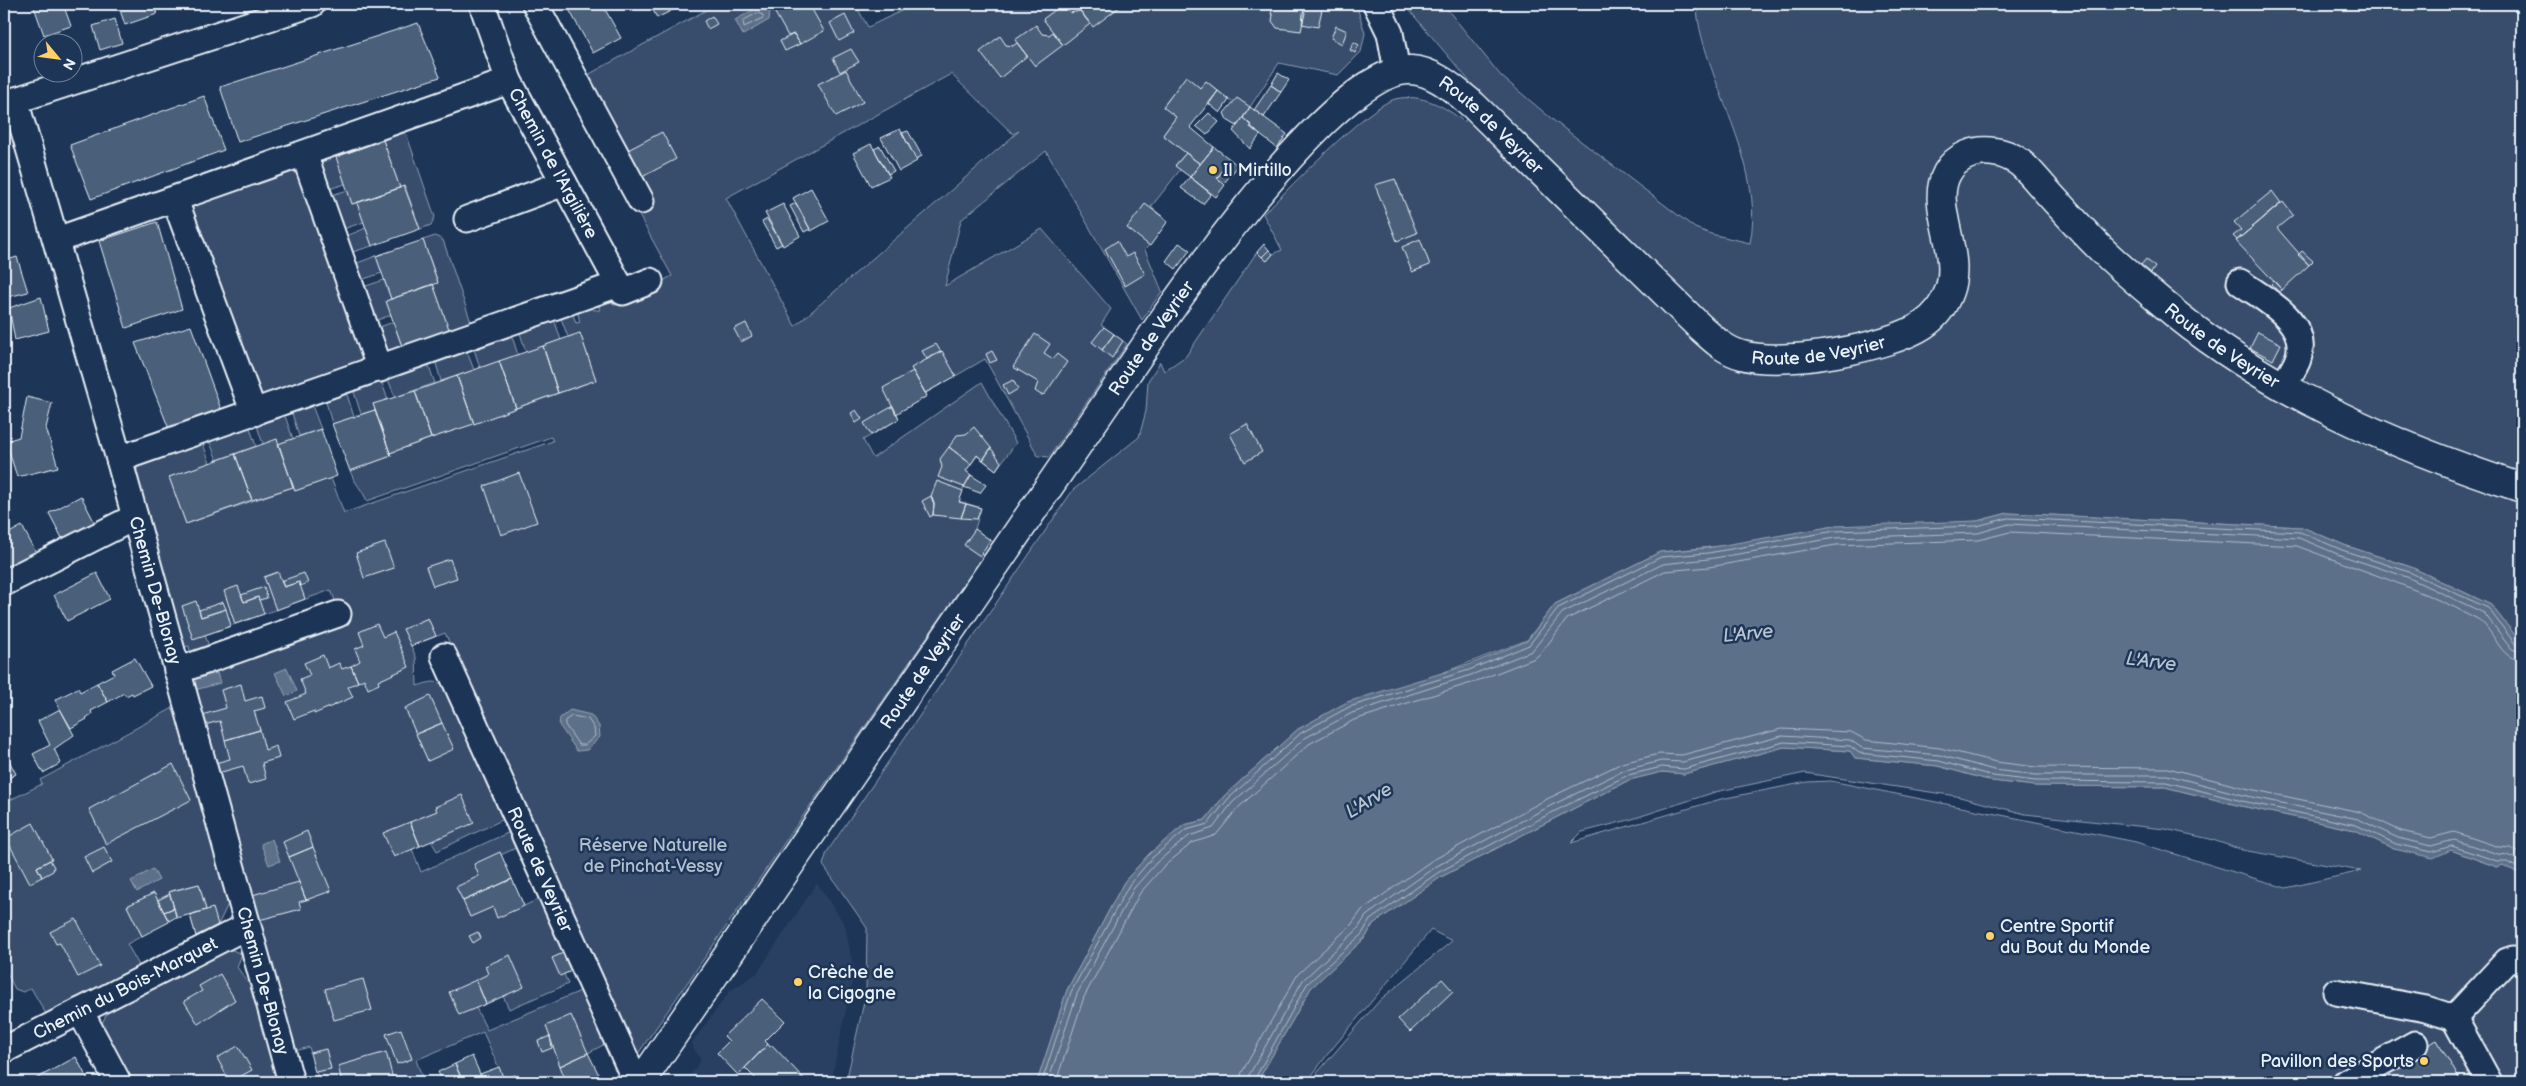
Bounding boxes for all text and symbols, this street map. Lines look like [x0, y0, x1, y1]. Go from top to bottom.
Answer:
north arrow [32, 32, 82, 82]
text: N [59, 55, 79, 73]
street label: Route de Veyrier [1435, 71, 1548, 179]
street label: Chemin de l'Argilière [504, 84, 603, 242]
place label: Il Mirtillo [1223, 160, 1292, 181]
marker: Il Mirtillo [1207, 164, 1219, 176]
street label: Route de Veyrier [1104, 276, 1198, 400]
street label: Route de Veyrier [2160, 299, 2284, 393]
street label: Route de Veyrier [1750, 331, 1888, 369]
street label: Chemin De-Blonay [125, 514, 186, 668]
street label: Route de Veyrier [876, 609, 970, 733]
water label: L'Arve [1722, 620, 1774, 648]
water label: L'Arve [2124, 647, 2178, 677]
water label: L'Arve [1341, 778, 1397, 824]
street label: Route de Veyrier [503, 803, 578, 936]
park label: Réserve Naturelle de Pinchat-Vessy [579, 835, 727, 877]
street label: Chemin De-Blonay [233, 904, 294, 1058]
place label: Centre Sportif du Bout du Monde [2000, 916, 2150, 958]
marker: Centre Sportif du Bout du Monde [1984, 930, 1996, 942]
street label: Chemin du Bois-Marquet [30, 932, 221, 1044]
place label: Crèche de la Cigogne [808, 962, 896, 1004]
marker: Crèche de la Cigogne [792, 976, 804, 988]
place label: Pavillon des Sports [2260, 1051, 2414, 1072]
marker: Pavillon des Sports [2418, 1055, 2430, 1067]

